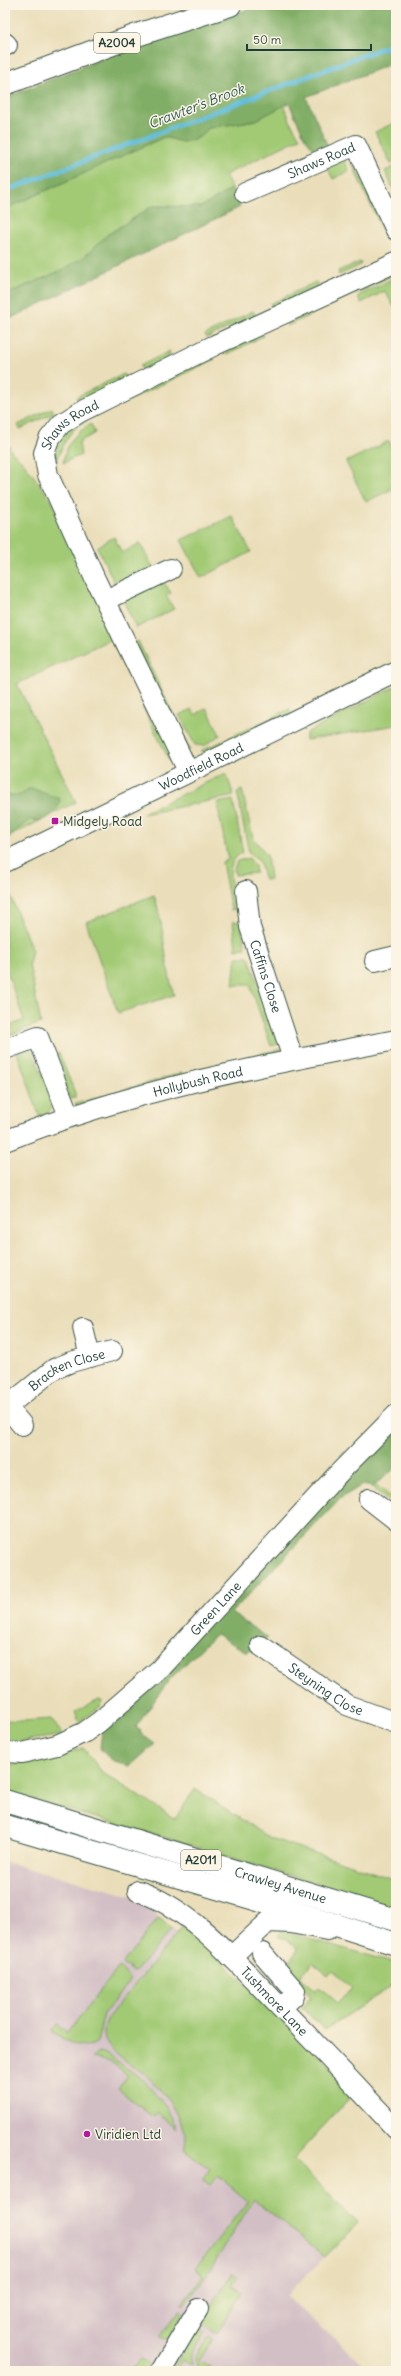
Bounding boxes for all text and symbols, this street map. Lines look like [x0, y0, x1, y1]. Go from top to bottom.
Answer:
scale bar [247, 26, 371, 52]
text: 50 m [253, 32, 282, 47]
road number: A2004 [94, 33, 140, 53]
water label: Crawter's Brook [145, 79, 247, 133]
street label: Shaws Road [285, 138, 358, 183]
street label: Shaws Road [38, 396, 102, 452]
street label: Woodfield Road [156, 739, 246, 795]
place label: Midgely Road [63, 813, 143, 830]
marker: Midgely Road [50, 816, 60, 826]
street label: Caffins Close [246, 938, 285, 1015]
street label: Hollybush Road [151, 1063, 245, 1101]
street label: Bracken Close [25, 1345, 107, 1395]
street label: Green Lane [187, 1578, 245, 1639]
street label: Steyning Close [285, 1659, 365, 1719]
road number: A2011 [181, 1850, 221, 1870]
street label: Crawley Avenue [232, 1863, 328, 1907]
street label: Tushmore Lane [237, 1963, 311, 2040]
place label: Viridien Ltd [95, 2126, 162, 2143]
marker: Viridien Ltd [82, 2129, 92, 2139]

